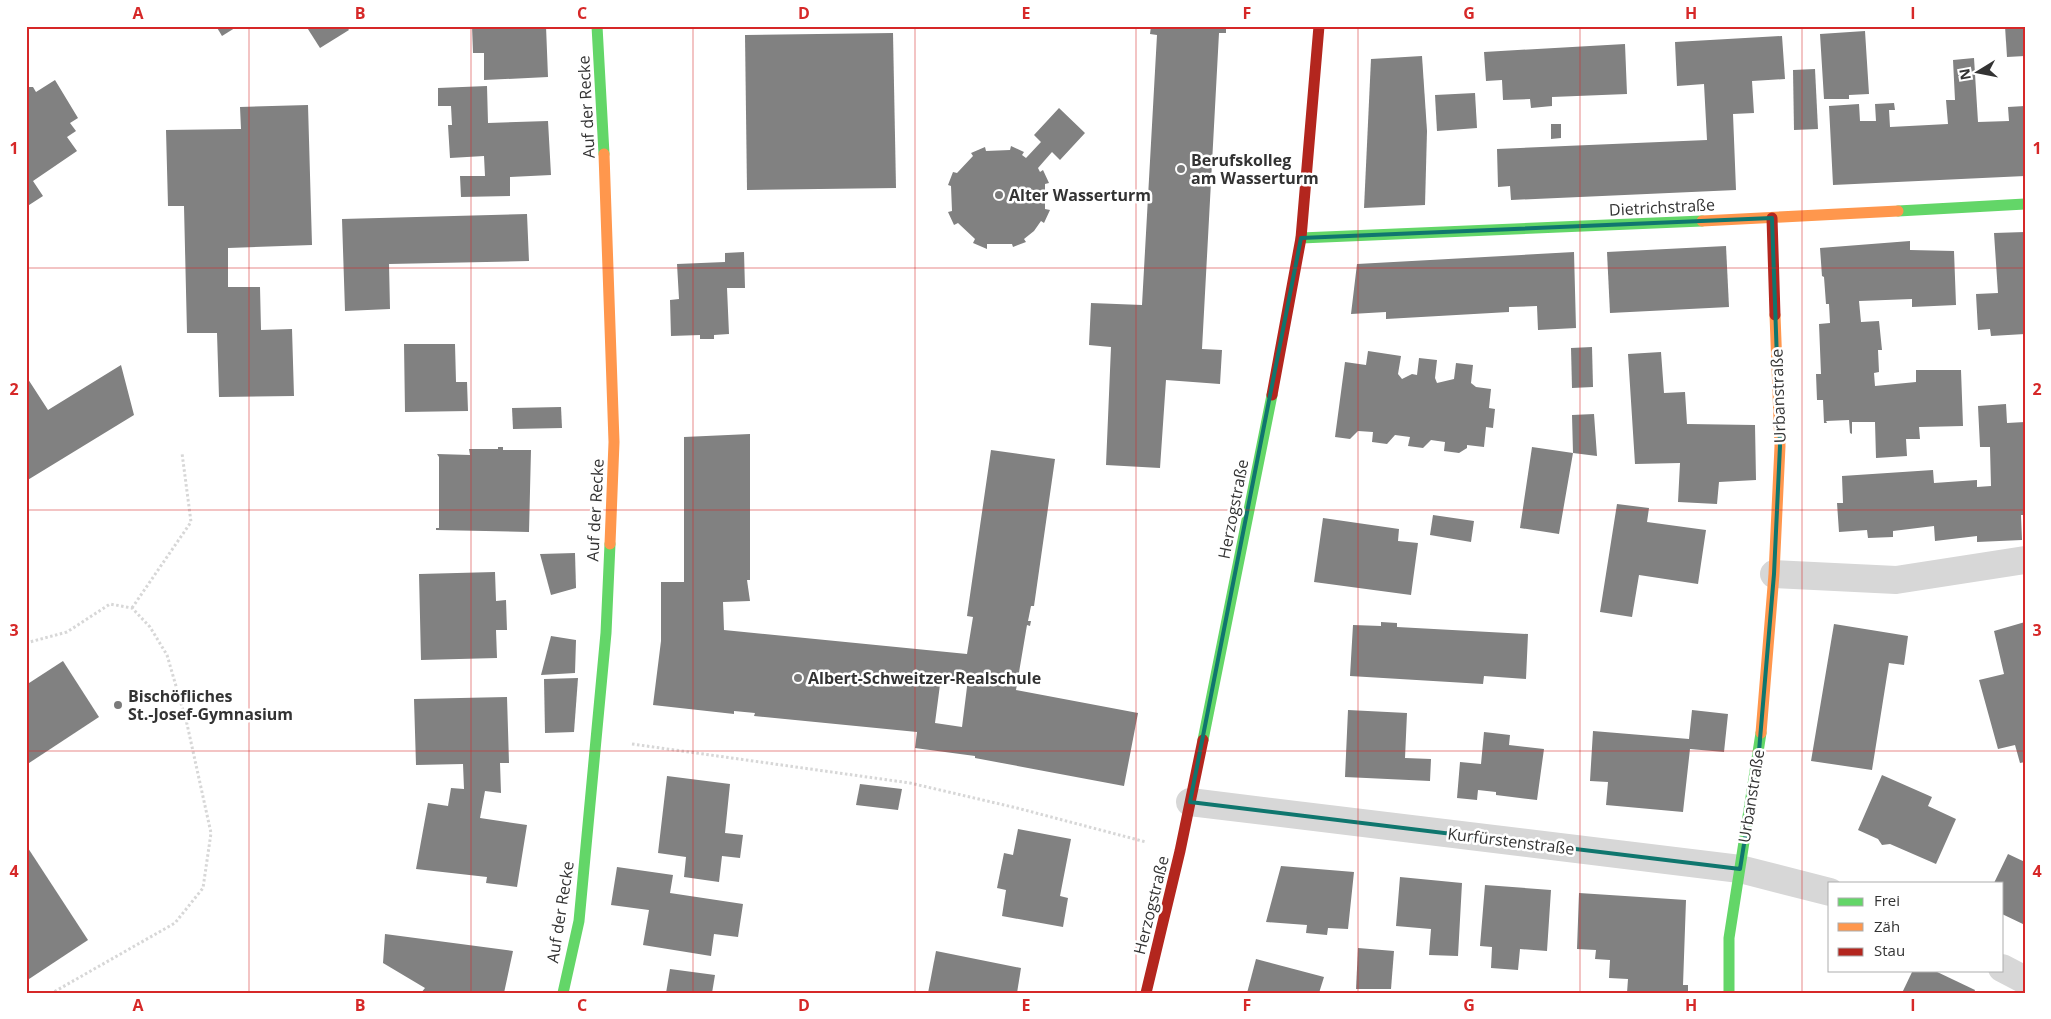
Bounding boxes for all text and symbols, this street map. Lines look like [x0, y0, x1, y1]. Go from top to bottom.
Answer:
text: A [132, 2, 144, 24]
text: B [355, 2, 365, 24]
text: C [577, 2, 587, 24]
text: D [798, 2, 810, 24]
text: E [1022, 2, 1031, 24]
text: F [1243, 2, 1251, 24]
text: G [1463, 2, 1475, 24]
text: H [1685, 2, 1697, 24]
text: I [1910, 2, 1916, 24]
north arrow [1954, 48, 2004, 98]
street label: Auf der Recke [572, 55, 600, 159]
text: N [1954, 67, 1975, 82]
text: 1 [9, 137, 19, 159]
text: 1 [2032, 137, 2042, 159]
place label: Berufskolleg am Wasserturm [1191, 149, 1319, 189]
marker: Berufskolleg am Wasserturm [1175, 163, 1187, 175]
place label: Alter Wasserturm [1009, 184, 1151, 206]
marker: Alter Wasserturm [993, 189, 1005, 201]
street label: Dietrichstraße [1608, 193, 1716, 221]
street label: Urbanstraße [1765, 348, 1791, 444]
text: 2 [9, 378, 19, 400]
text: 2 [2032, 378, 2042, 400]
street label: Herzogstraße [1213, 457, 1253, 561]
street label: Auf der Recke [581, 458, 609, 562]
text: 3 [9, 619, 19, 641]
text: 3 [2032, 619, 2042, 641]
place label: Albert-Schweitzer-Realschule [808, 667, 1041, 689]
marker: Albert-Schweitzer-Realschule [792, 672, 804, 684]
place label: Bischöfliches St.-Josef-Gymnasium [128, 685, 293, 725]
marker: Bischöfliches St.-Josef-Gymnasium [112, 699, 124, 711]
street label: Urbanstraße [1733, 748, 1769, 844]
street label: Kurfürstenstraße [1446, 822, 1576, 860]
street label: Herzogstraße [1128, 853, 1174, 957]
street label: Auf der Recke [541, 859, 579, 965]
text: 4 [9, 860, 19, 882]
text: 4 [2032, 860, 2042, 882]
legend [1828, 882, 2004, 972]
text: Frei [1874, 890, 1900, 910]
text: Zäh [1874, 916, 1900, 936]
text: Stau [1874, 940, 1905, 960]
text: A [132, 994, 144, 1016]
text: B [355, 994, 365, 1016]
text: C [577, 994, 587, 1016]
text: D [798, 994, 810, 1016]
text: E [1022, 994, 1031, 1016]
text: F [1243, 994, 1251, 1016]
text: G [1463, 994, 1475, 1016]
text: H [1685, 994, 1697, 1016]
text: I [1910, 994, 1916, 1016]

